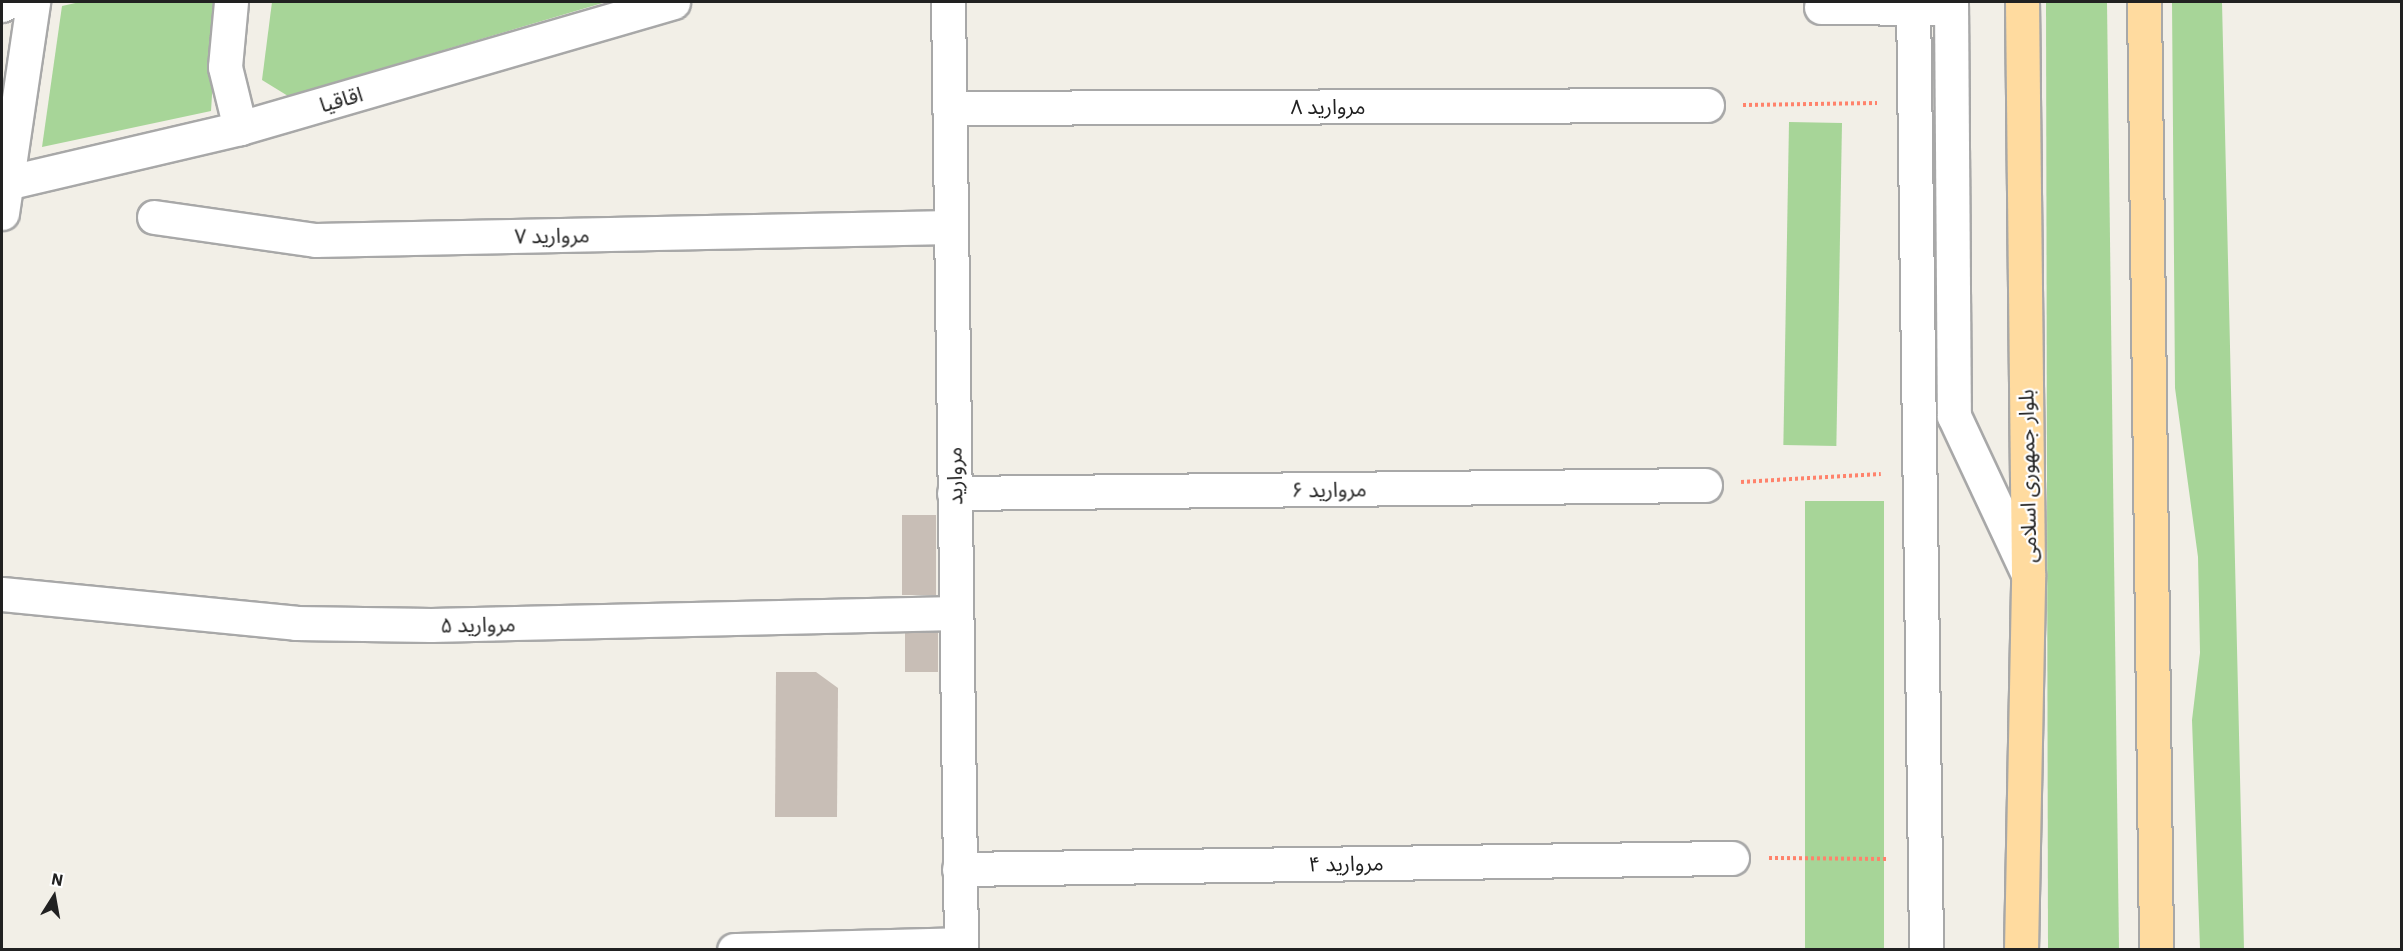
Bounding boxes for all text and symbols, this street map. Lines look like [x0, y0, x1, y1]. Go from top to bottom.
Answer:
street label: اقاقیا [316, 81, 366, 117]
street label: مروارید ۸ [1290, 93, 1366, 119]
street label: مروارید ۷ [514, 222, 590, 248]
street label: بلوار جمهوری اسلامی [2013, 389, 2041, 563]
street label: مروارید [941, 447, 967, 505]
street label: مروارید ۶ [1291, 476, 1367, 502]
street label: مروارید ۵ [440, 611, 516, 637]
street label: مروارید ۴ [1308, 850, 1384, 876]
north arrow [24, 867, 84, 927]
text: N [50, 868, 65, 890]

